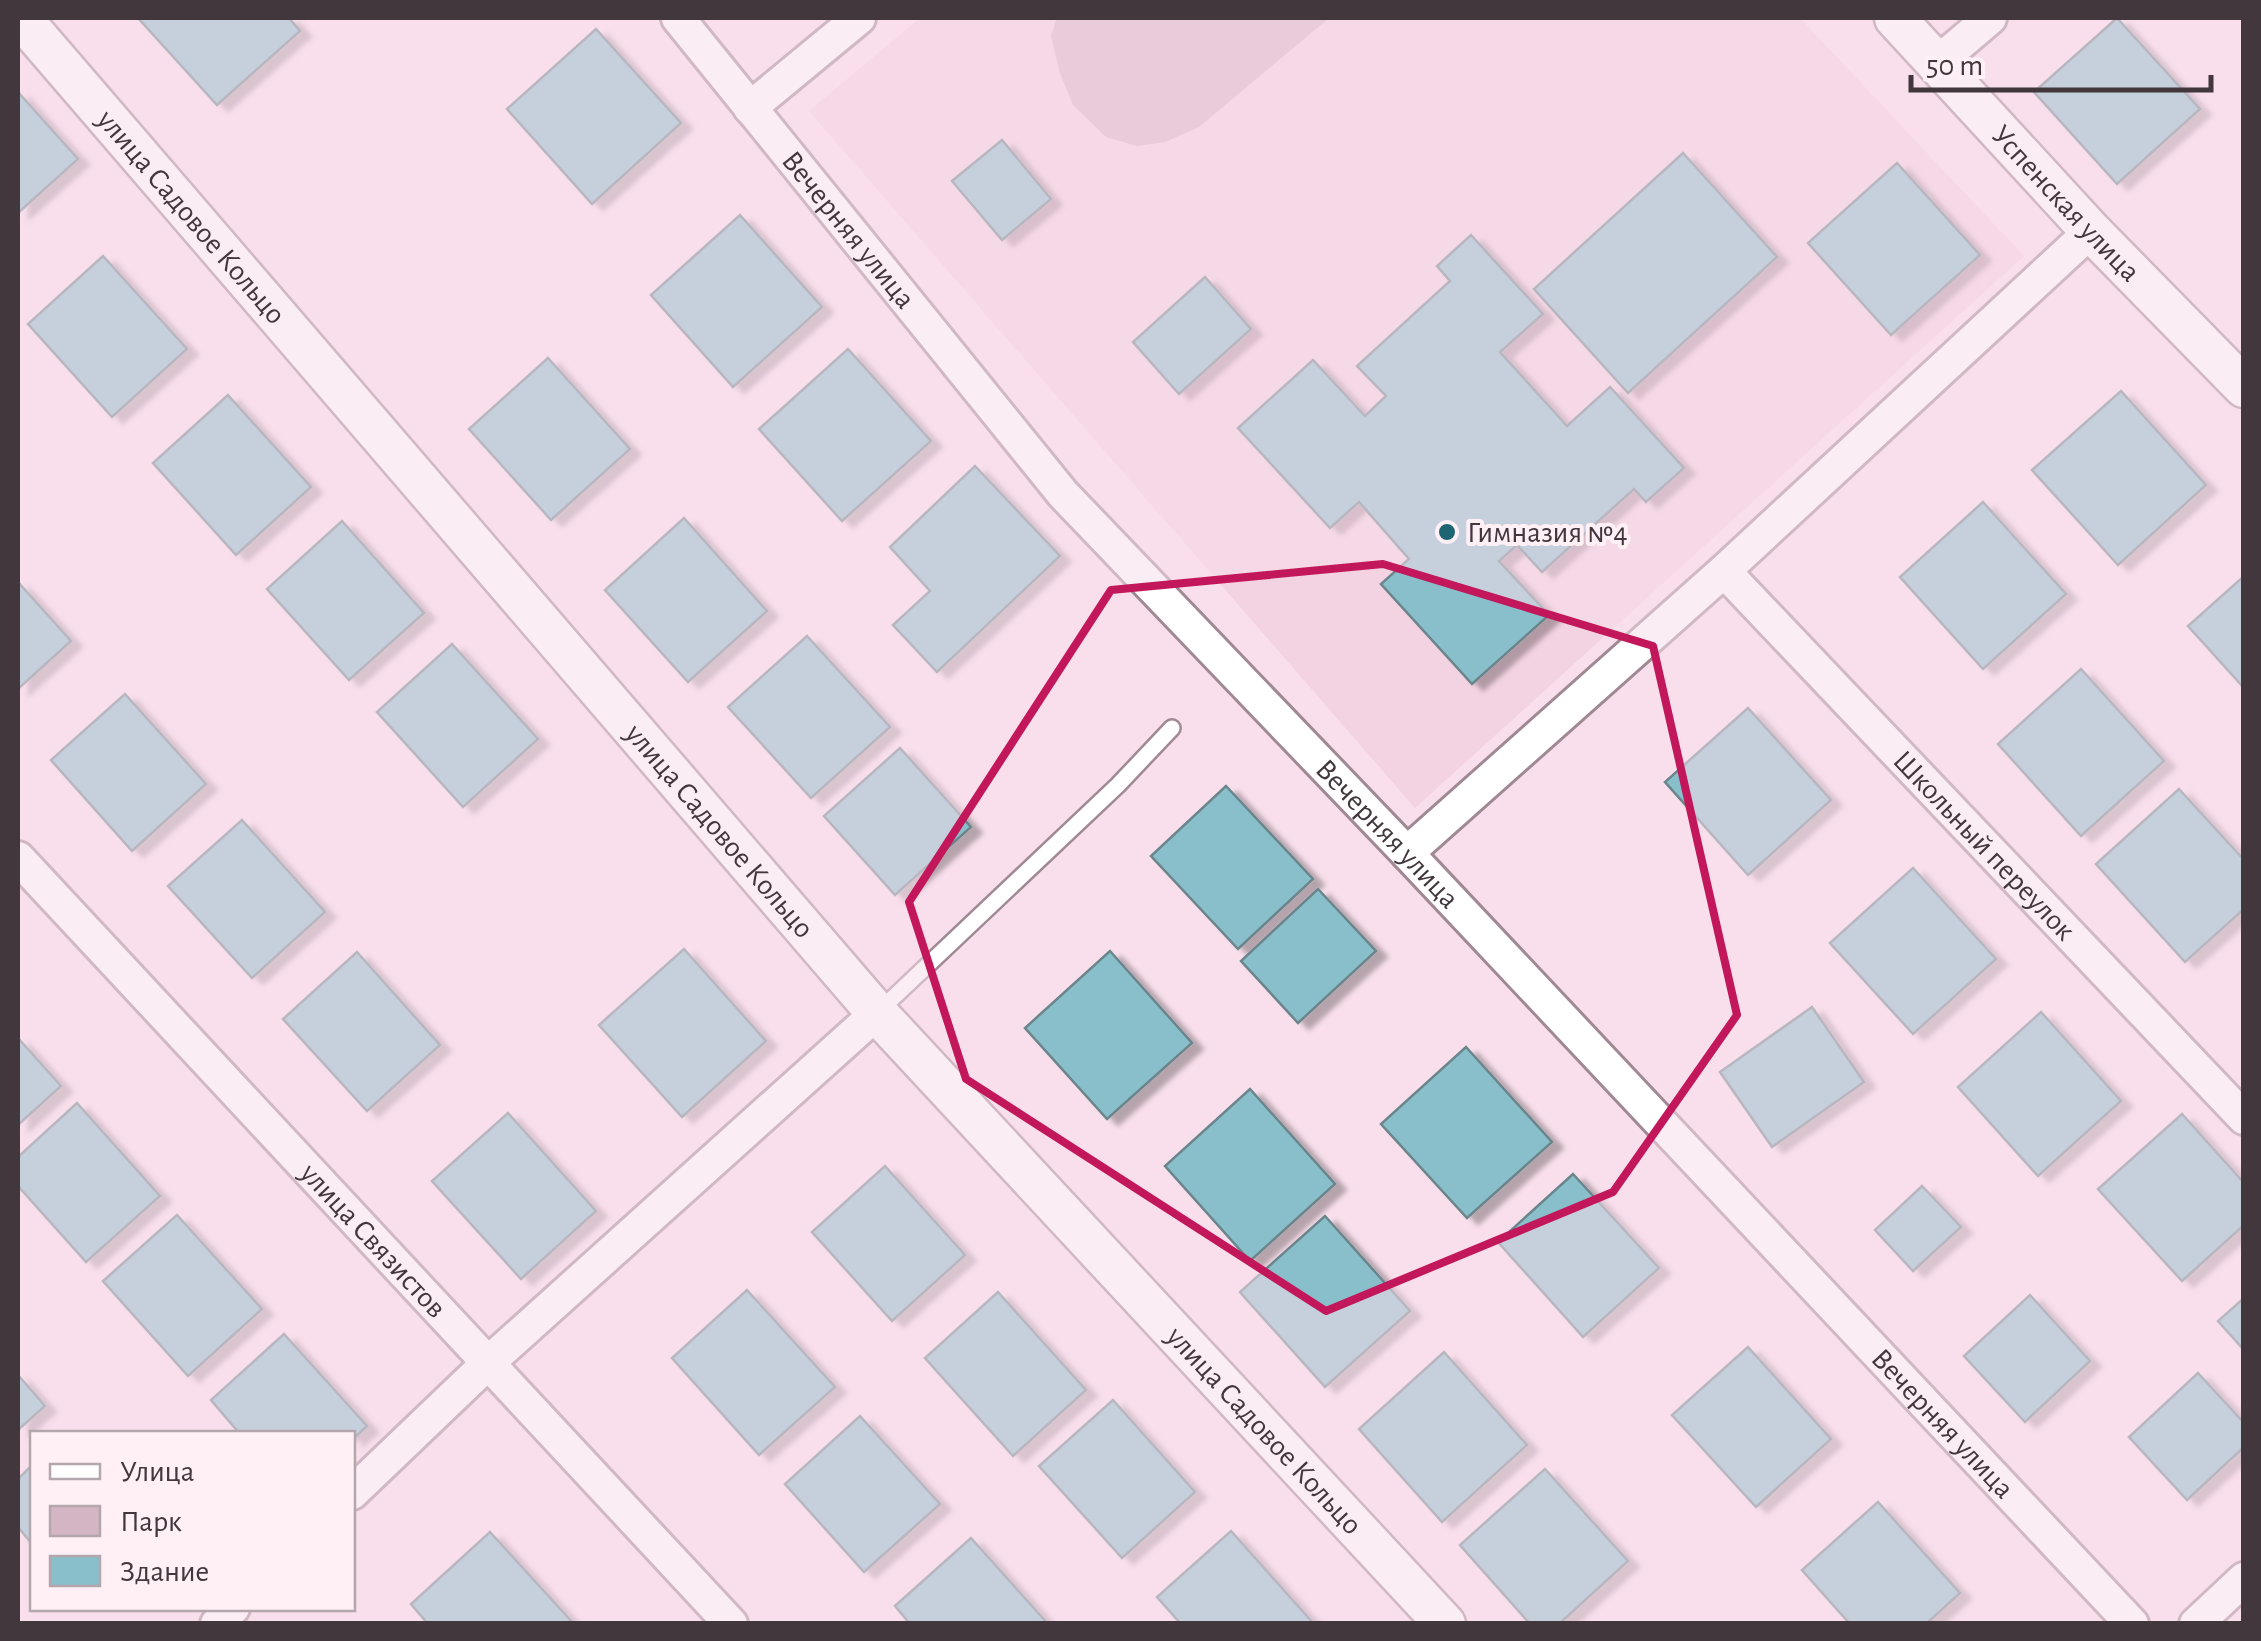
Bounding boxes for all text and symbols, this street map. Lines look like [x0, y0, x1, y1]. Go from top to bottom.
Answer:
scale bar [1911, 30, 2211, 92]
text: 50 m [1926, 51, 1983, 81]
street label: улица Садовое Кольцо [91, 104, 291, 330]
street label: Успенская улица [1986, 120, 2145, 287]
street label: Вечерняя улица [776, 146, 921, 315]
place label: Гимназия №4 [1467, 518, 1628, 548]
marker: Гимназия №4 [1436, 521, 1458, 543]
street label: улица Садовое Кольцо [619, 718, 819, 944]
street label: Школьный переулок [1887, 745, 2080, 946]
street label: Вечерняя улица [1310, 754, 1464, 914]
street label: улица Связистов [294, 1157, 452, 1324]
street label: улица Садовое Кольцо [1160, 1320, 1367, 1540]
street label: Вечерняя улица [1865, 1343, 2019, 1504]
legend [30, 1431, 355, 1611]
text: Улица [120, 1457, 195, 1487]
text: Парк [120, 1507, 182, 1537]
text: Здание [120, 1557, 209, 1587]

